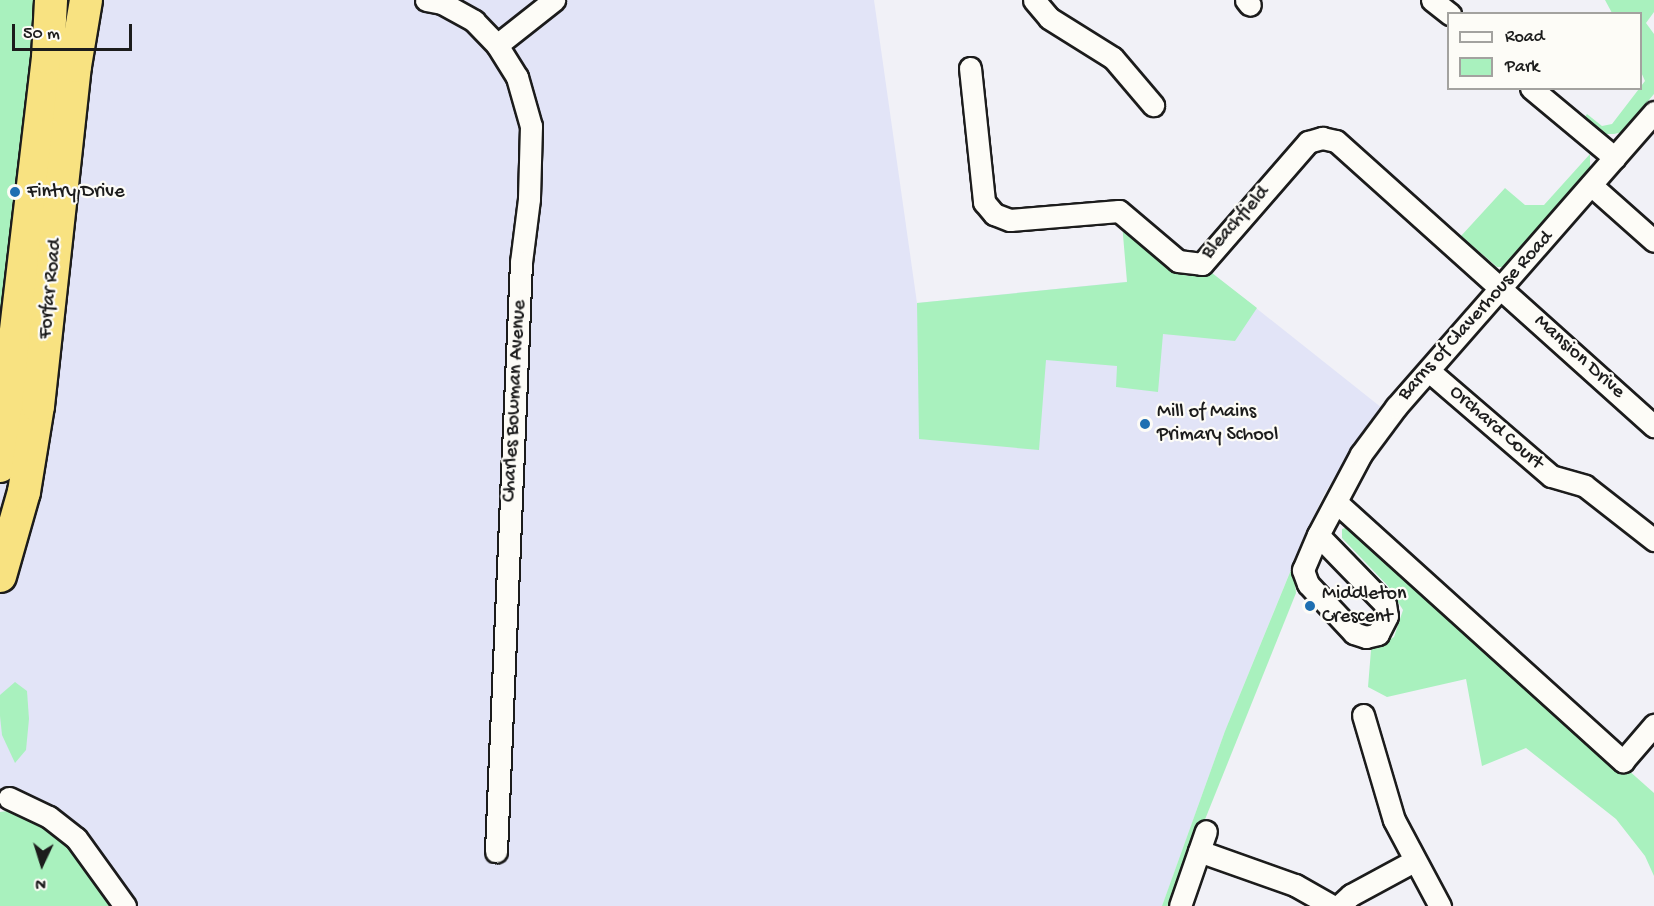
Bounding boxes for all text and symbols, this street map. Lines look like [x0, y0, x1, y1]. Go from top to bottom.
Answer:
scale bar [15, 12, 135, 50]
legend [1447, 12, 1642, 90]
text: 50 m [23, 24, 60, 45]
text: Road [1505, 27, 1544, 48]
text: Park [1505, 57, 1539, 78]
place label: Fintry Drive [27, 180, 124, 204]
street label: Bleachfield [1197, 181, 1275, 265]
marker: Fintry Drive [8, 185, 22, 199]
street label: Barns of Claverhouse Road [1393, 226, 1559, 406]
street label: Forfar Road [34, 238, 68, 340]
street label: Charles Bowman Avenue [498, 299, 532, 503]
street label: Mansion Drive [1528, 310, 1630, 404]
street label: Orchard Court [1444, 381, 1548, 475]
place label: Mill of Mains Primary School [1157, 400, 1278, 447]
marker: Mill of Mains Primary School [1138, 417, 1152, 431]
place label: Middleton Crescent [1322, 582, 1406, 629]
marker: Middleton Crescent [1303, 599, 1317, 613]
north arrow [12, 834, 72, 894]
text: N [35, 873, 47, 892]

